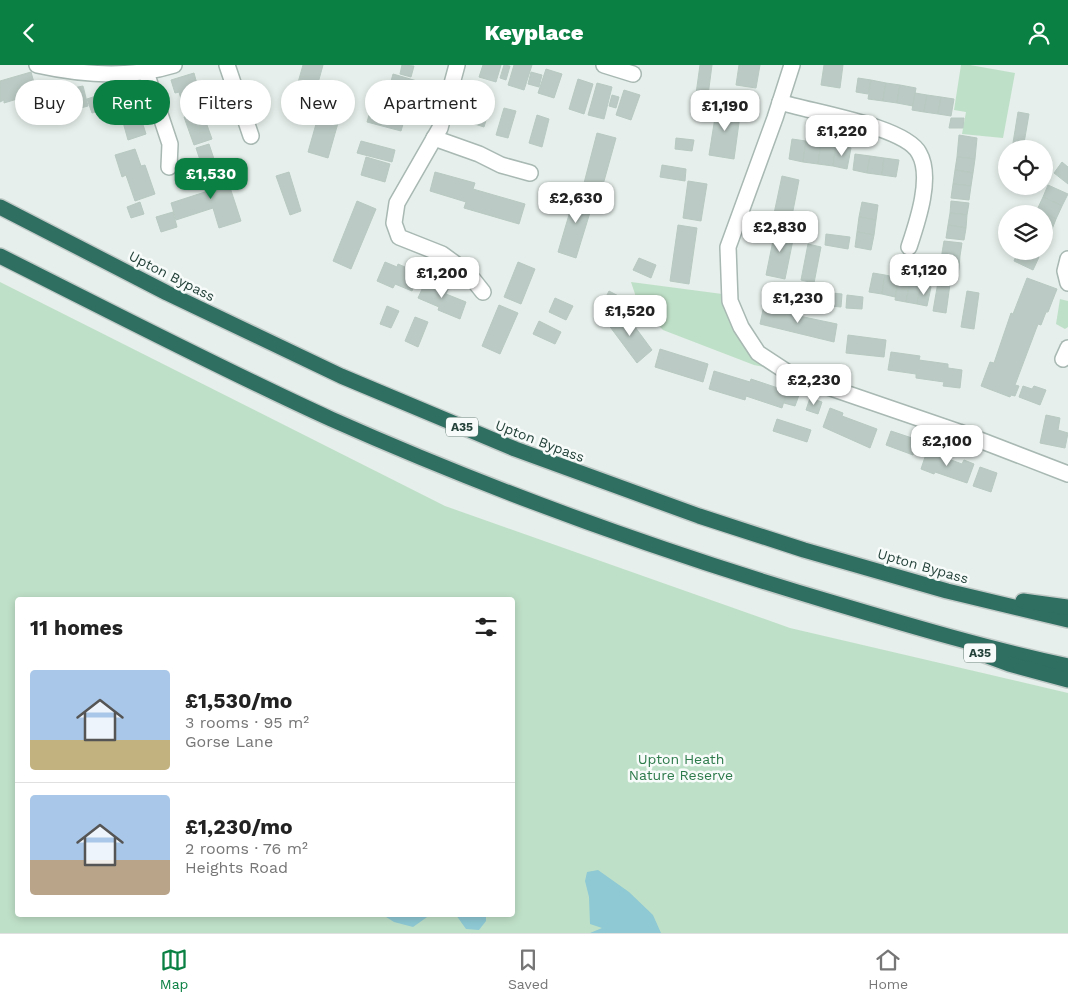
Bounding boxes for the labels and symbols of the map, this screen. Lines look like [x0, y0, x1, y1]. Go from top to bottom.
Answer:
pin: £1,190 [684, 89, 766, 132]
pin: £1,220 [801, 114, 883, 157]
pin: £1,530 [170, 157, 252, 200]
pin: £2,630 [535, 181, 617, 224]
pin: £2,830 [739, 211, 821, 253]
street label: Upton Bypass [126, 248, 218, 304]
pin: £1,120 [883, 253, 965, 296]
pin: £1,200 [401, 257, 483, 299]
pin: £1,230 [757, 281, 839, 324]
pin: £1,520 [589, 295, 671, 337]
pin: £2,230 [773, 363, 855, 406]
road number: A35 [446, 417, 478, 437]
street label: Upton Bypass [493, 417, 587, 465]
pin: £2,100 [906, 425, 988, 467]
street label: Upton Bypass [876, 545, 970, 587]
road number: A35 [964, 643, 996, 663]
park label: Upton Heath Nature Reserve [629, 751, 733, 783]

